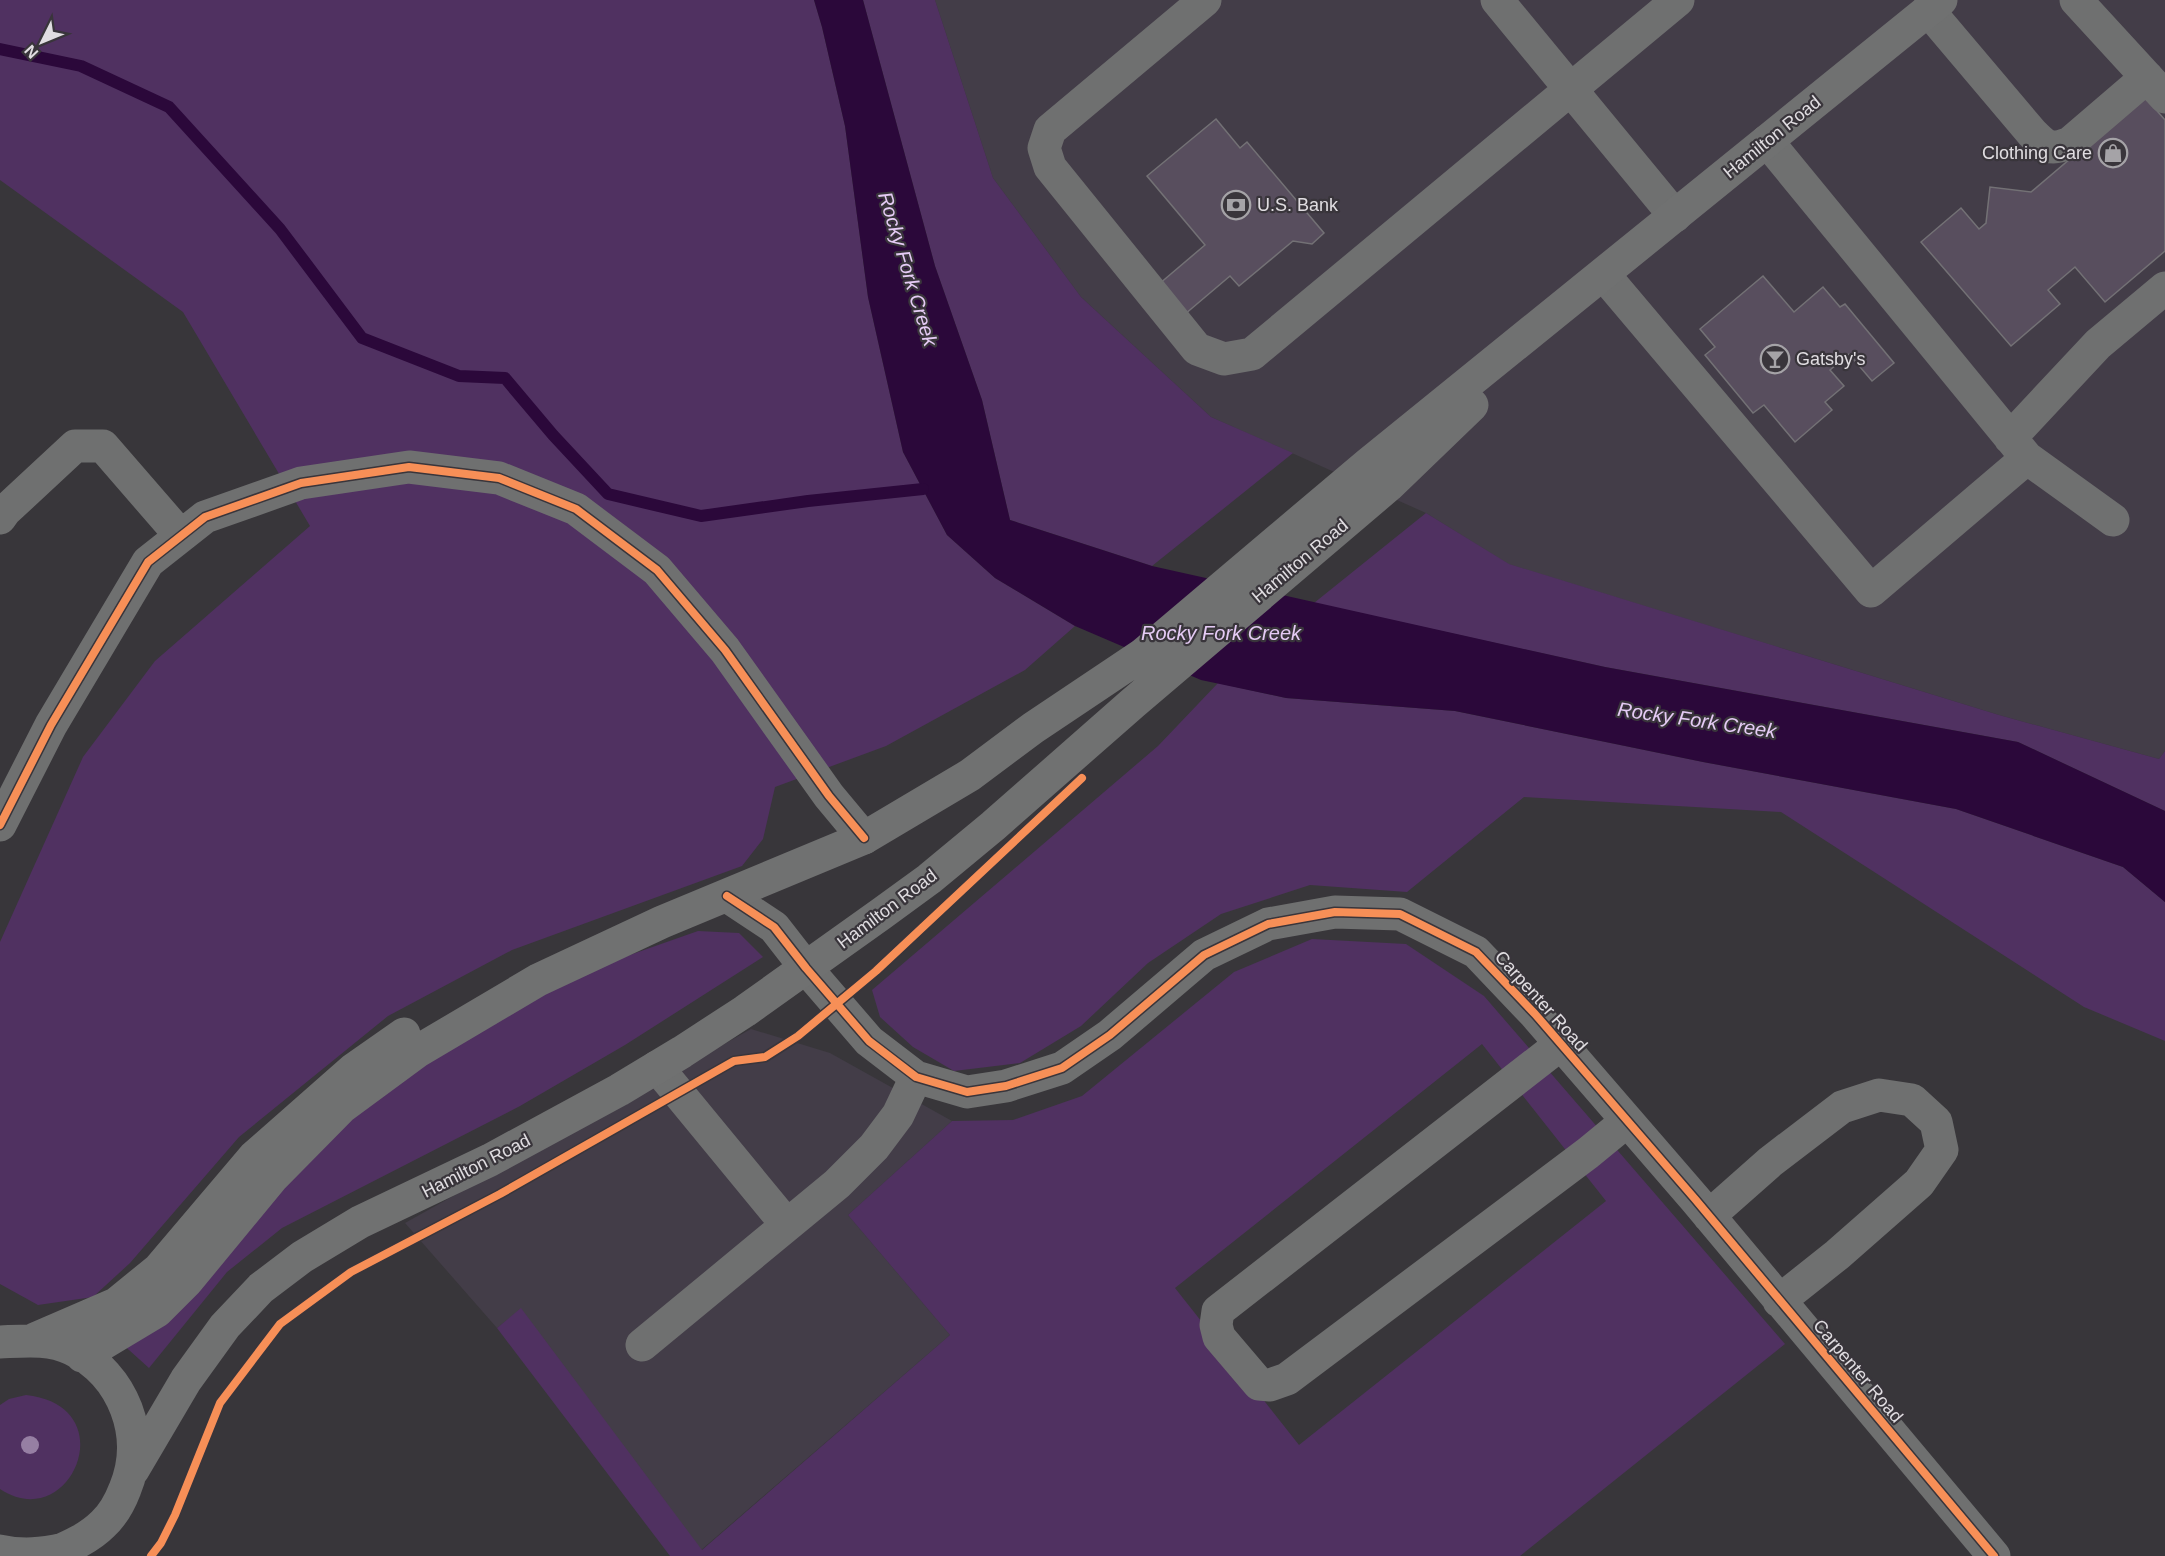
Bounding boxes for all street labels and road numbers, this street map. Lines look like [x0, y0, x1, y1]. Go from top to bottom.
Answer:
street label: Hamilton Road [1719, 92, 1825, 182]
street label: Hamilton Road [1248, 515, 1352, 607]
street label: Hamilton Road [833, 865, 941, 953]
street label: Carpenter Road [1491, 947, 1591, 1055]
street label: Hamilton Road [418, 1130, 534, 1202]
street label: Carpenter Road [1809, 1316, 1907, 1426]

